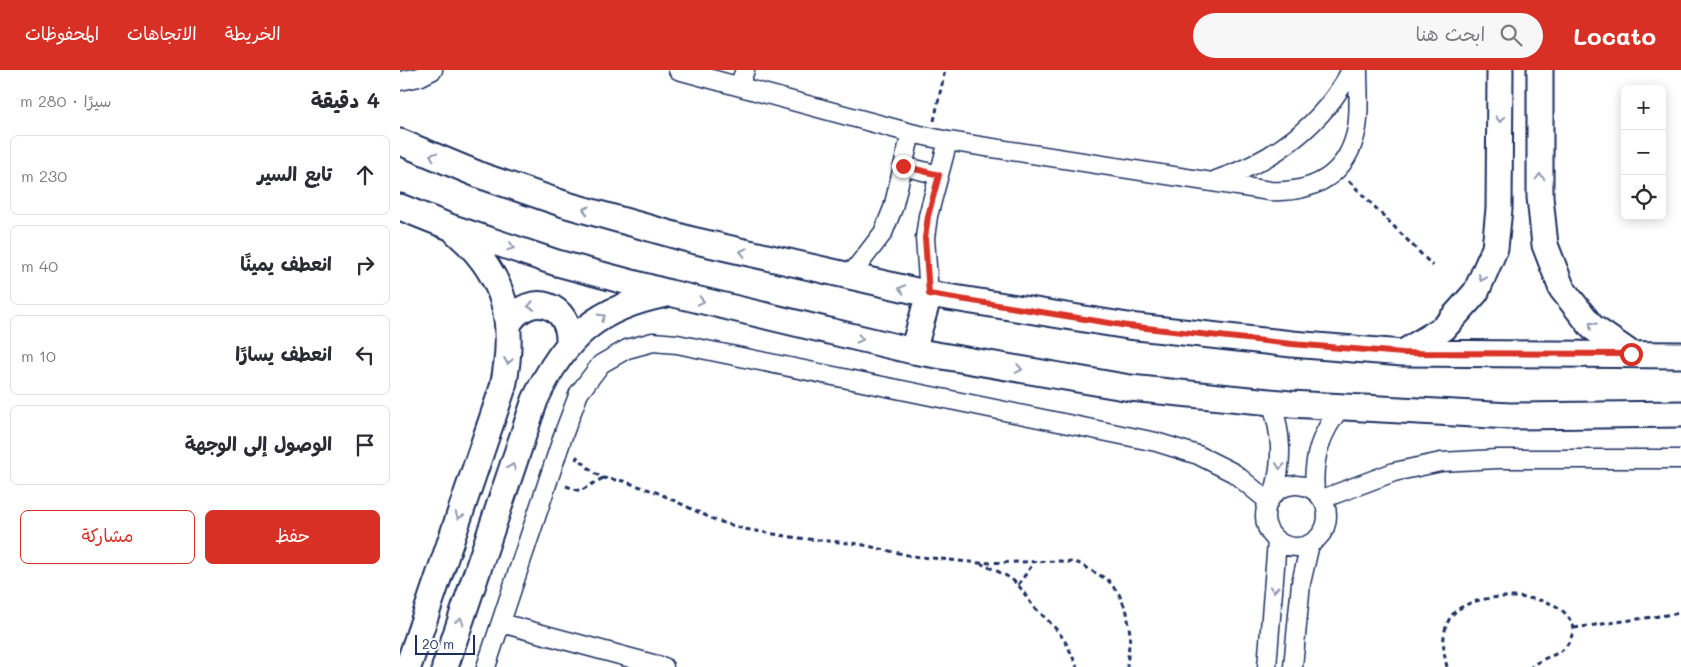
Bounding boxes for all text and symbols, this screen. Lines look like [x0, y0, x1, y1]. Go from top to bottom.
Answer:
search box [1193, 13, 1543, 58]
text: Locato [1573, 20, 1656, 51]
text: المحفوظات [25, 21, 99, 45]
text: الاتجاهات [127, 21, 197, 45]
text: الخريطة [225, 21, 281, 45]
text: ابحث هنا [1416, 21, 1485, 46]
icon: search [1497, 21, 1525, 49]
map controls [1621, 85, 1666, 220]
button: + [1621, 85, 1666, 130]
text: 4 دقيقة [311, 86, 380, 113]
text: سيرًا · 280 m [20, 90, 111, 111]
one-way arrow [1495, 115, 1505, 123]
button: − [1621, 130, 1666, 175]
one-way arrow [429, 152, 438, 162]
route end [892, 155, 915, 178]
text: تابع السير [257, 161, 332, 186]
icon: ahead [351, 161, 379, 189]
text: 230 m [21, 165, 67, 186]
one-way arrow [1535, 173, 1545, 180]
button: locate [1621, 175, 1666, 220]
one-way arrow [583, 206, 591, 216]
one-way arrow [507, 242, 515, 252]
one-way arrow [739, 247, 748, 258]
text: انعطف يمينًا [240, 251, 332, 276]
icon: right [351, 251, 379, 279]
text: 40 m [21, 255, 58, 276]
one-way arrow [1477, 273, 1488, 282]
one-way arrow [897, 284, 906, 294]
one-way arrow [697, 295, 706, 306]
one-way arrow [527, 300, 535, 311]
one-way arrow [597, 313, 606, 323]
one-way arrow [1589, 322, 1598, 331]
one-way arrow [855, 333, 864, 344]
text: انعطف يسارًا [235, 341, 332, 366]
icon: left [351, 341, 379, 369]
route start [1620, 343, 1643, 366]
text: 10 m [21, 345, 56, 366]
one-way arrow [503, 357, 513, 365]
one-way arrow [1016, 363, 1024, 374]
text: الوصول إلى الوجهة [185, 431, 332, 456]
icon: arrive [351, 431, 379, 459]
one-way arrow [1275, 462, 1286, 470]
one-way arrow [507, 463, 517, 472]
button: مشاركة [20, 510, 195, 564]
button: حفظ [205, 510, 380, 564]
one-way arrow [455, 511, 465, 520]
one-way arrow [1269, 586, 1279, 593]
one-way arrow [454, 617, 464, 626]
scale bar [415, 632, 475, 655]
text: 20 m [422, 634, 454, 653]

